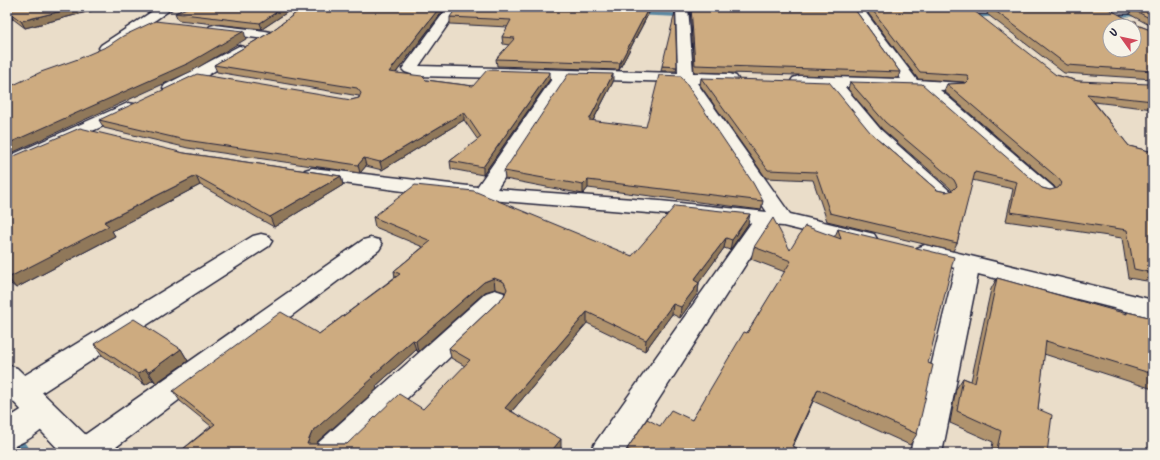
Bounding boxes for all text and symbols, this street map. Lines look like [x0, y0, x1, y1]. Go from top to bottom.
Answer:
north arrow [1102, 18, 1142, 58]
text: U [1105, 25, 1124, 41]

